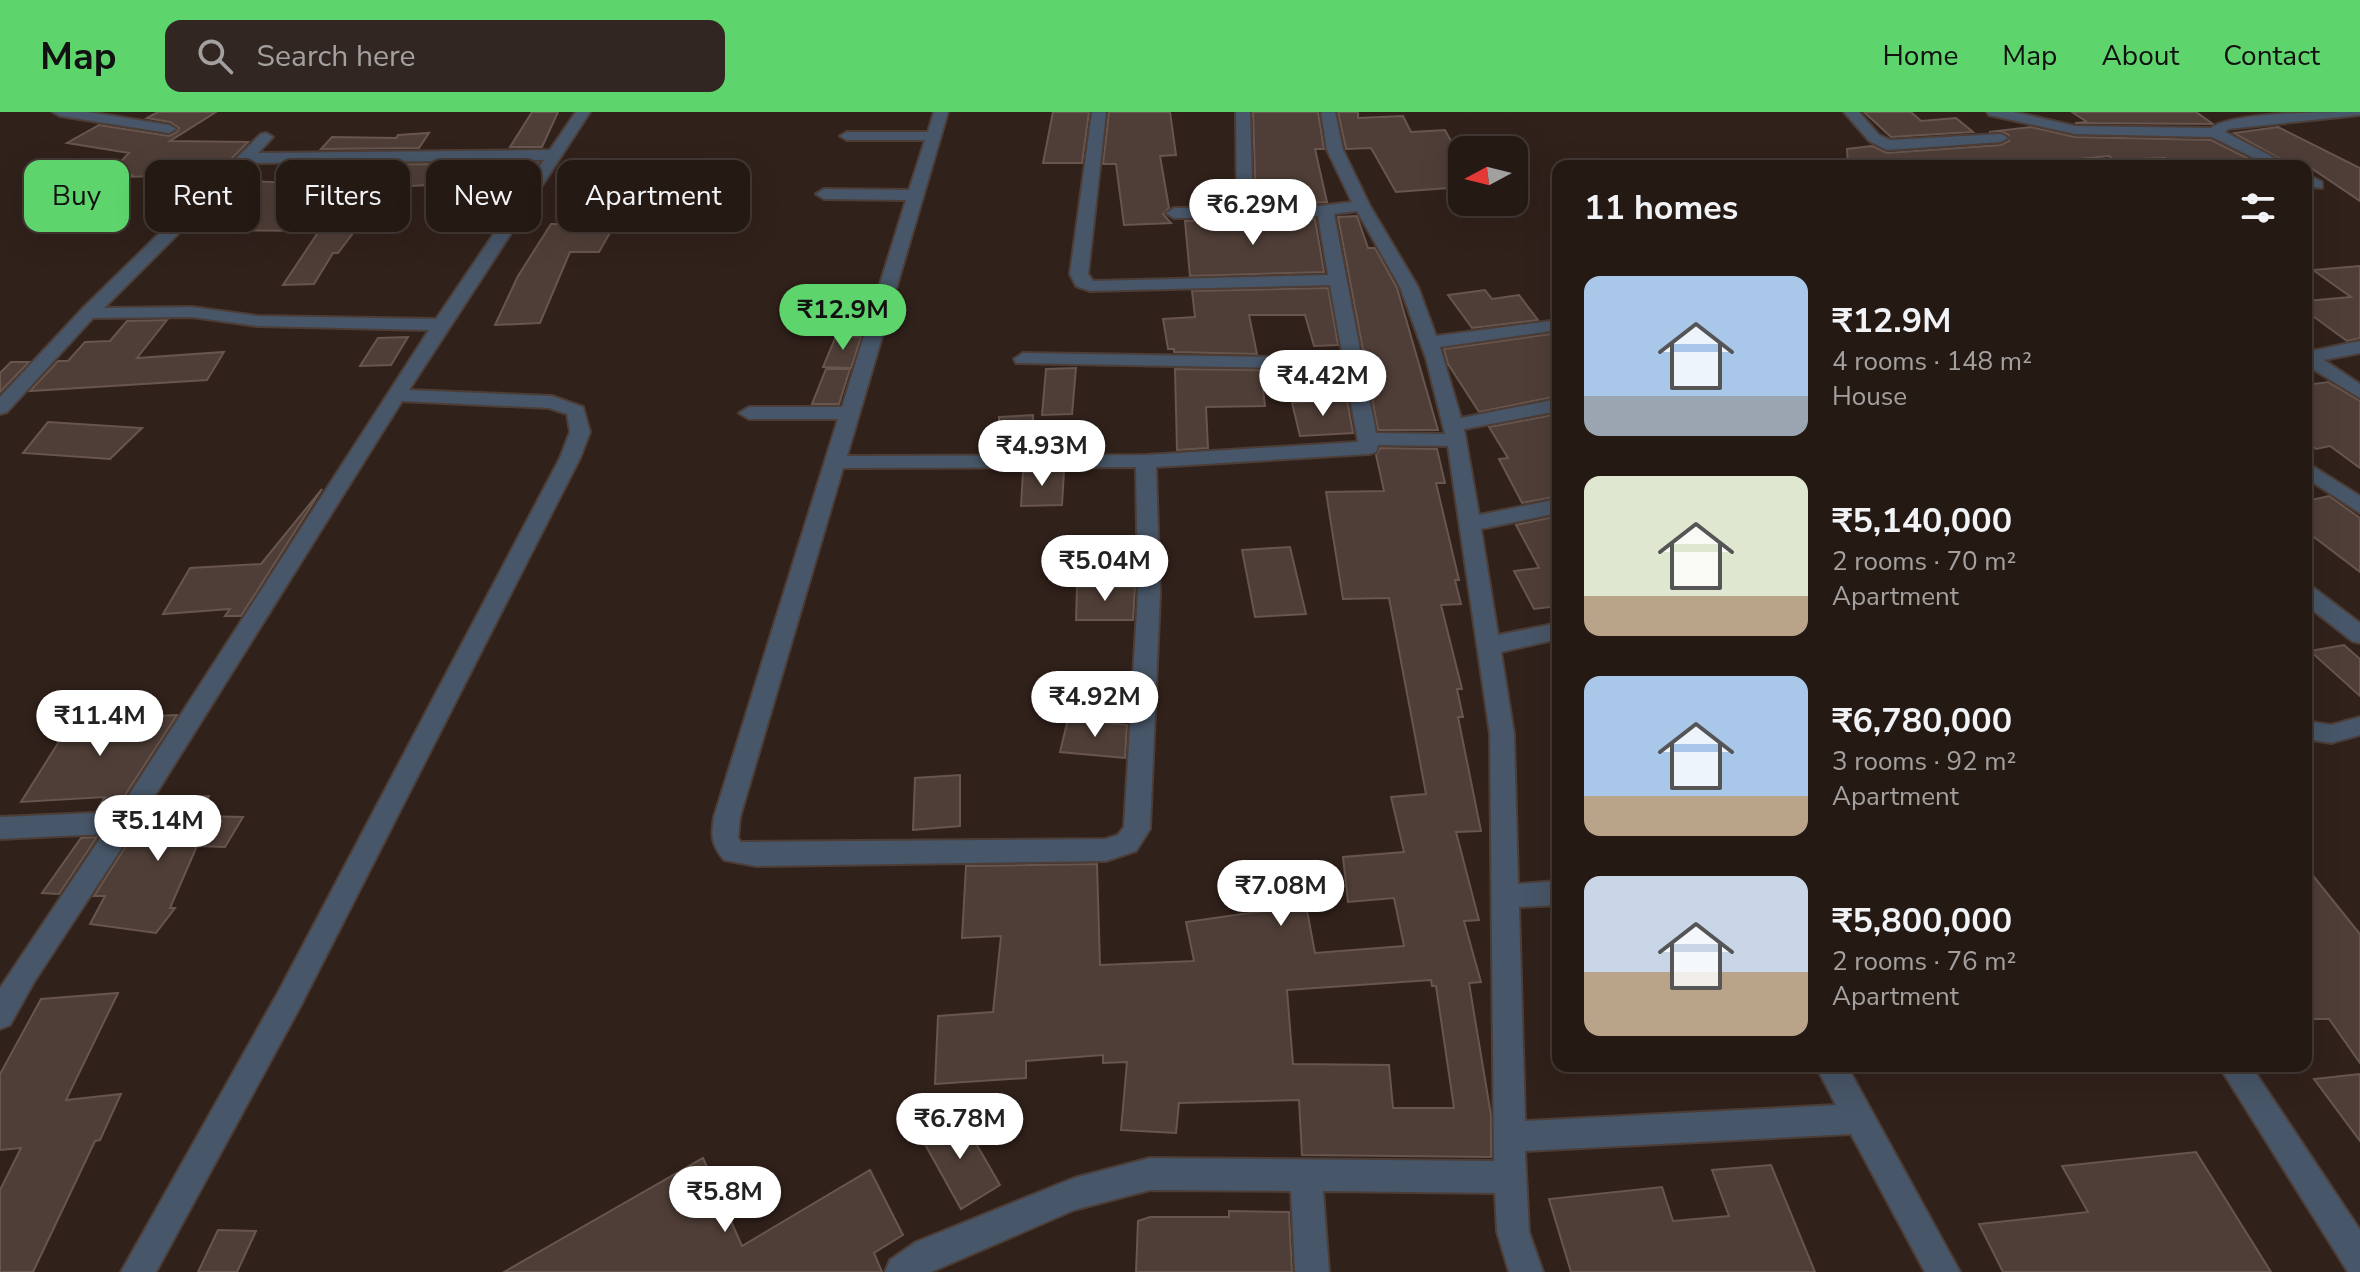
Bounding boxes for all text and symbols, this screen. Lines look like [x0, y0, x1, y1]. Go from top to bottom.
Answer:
search box [165, 20, 725, 92]
text: Map [40, 31, 117, 82]
icon: search [193, 34, 237, 78]
text: Search here [257, 36, 416, 77]
text: Home [1883, 37, 1958, 75]
text: Map [2002, 37, 2057, 75]
text: About [2101, 37, 2179, 75]
text: Contact [2223, 37, 2320, 75]
north arrow [1448, 136, 1528, 216]
map controls [1448, 136, 1528, 216]
chip: Buy [24, 160, 129, 232]
chip: Rent [145, 160, 260, 232]
chip: Filters [276, 160, 410, 232]
chip: New [426, 160, 541, 232]
chip: Apartment [557, 160, 750, 232]
pin: ₹6.29M [1188, 179, 1318, 247]
text: 11 homes [1584, 185, 1738, 231]
icon: filters [2236, 186, 2280, 230]
text: ₹6.29M [1207, 187, 1299, 222]
pin: ₹12.9M [778, 284, 908, 352]
text: ₹12.9M [797, 292, 889, 327]
text: ₹12.9M [1832, 298, 1952, 344]
icon: home [1648, 308, 1744, 404]
text: 4 rooms · 148 m² [1832, 344, 2032, 379]
pin: ₹4.42M [1258, 350, 1388, 418]
text: ₹4.42M [1277, 358, 1369, 393]
text: House [1832, 379, 1907, 414]
pin: ₹4.93M [977, 420, 1107, 488]
text: ₹4.93M [996, 428, 1088, 463]
text: ₹5,140,000 [1832, 498, 2012, 544]
icon: home [1648, 508, 1744, 604]
pin: ₹5.04M [1040, 535, 1170, 603]
text: ₹5.04M [1059, 543, 1151, 578]
text: 2 rooms · 70 m² [1832, 544, 2016, 579]
text: Apartment [1832, 579, 1959, 614]
pin: ₹4.92M [1030, 671, 1160, 739]
text: ₹4.92M [1049, 679, 1141, 714]
pin: ₹11.4M [35, 690, 165, 758]
text: ₹11.4M [54, 698, 146, 733]
text: ₹6,780,000 [1832, 698, 2012, 744]
icon: home [1648, 708, 1744, 804]
text: 3 rooms · 92 m² [1832, 744, 2016, 779]
text: Apartment [1832, 779, 1959, 814]
pin: ₹5.14M [93, 795, 223, 863]
text: ₹5.14M [112, 803, 204, 838]
pin: ₹7.08M [1216, 860, 1346, 928]
text: ₹7.08M [1235, 868, 1327, 903]
text: ₹5,800,000 [1832, 898, 2012, 944]
icon: home [1648, 908, 1744, 1004]
text: 2 rooms · 76 m² [1832, 944, 2016, 979]
text: Apartment [1832, 979, 1959, 1014]
pin: ₹6.78M [895, 1093, 1025, 1161]
text: ₹6.78M [914, 1101, 1006, 1136]
pin: ₹5.8M [669, 1166, 781, 1234]
text: ₹5.8M [687, 1174, 763, 1209]

